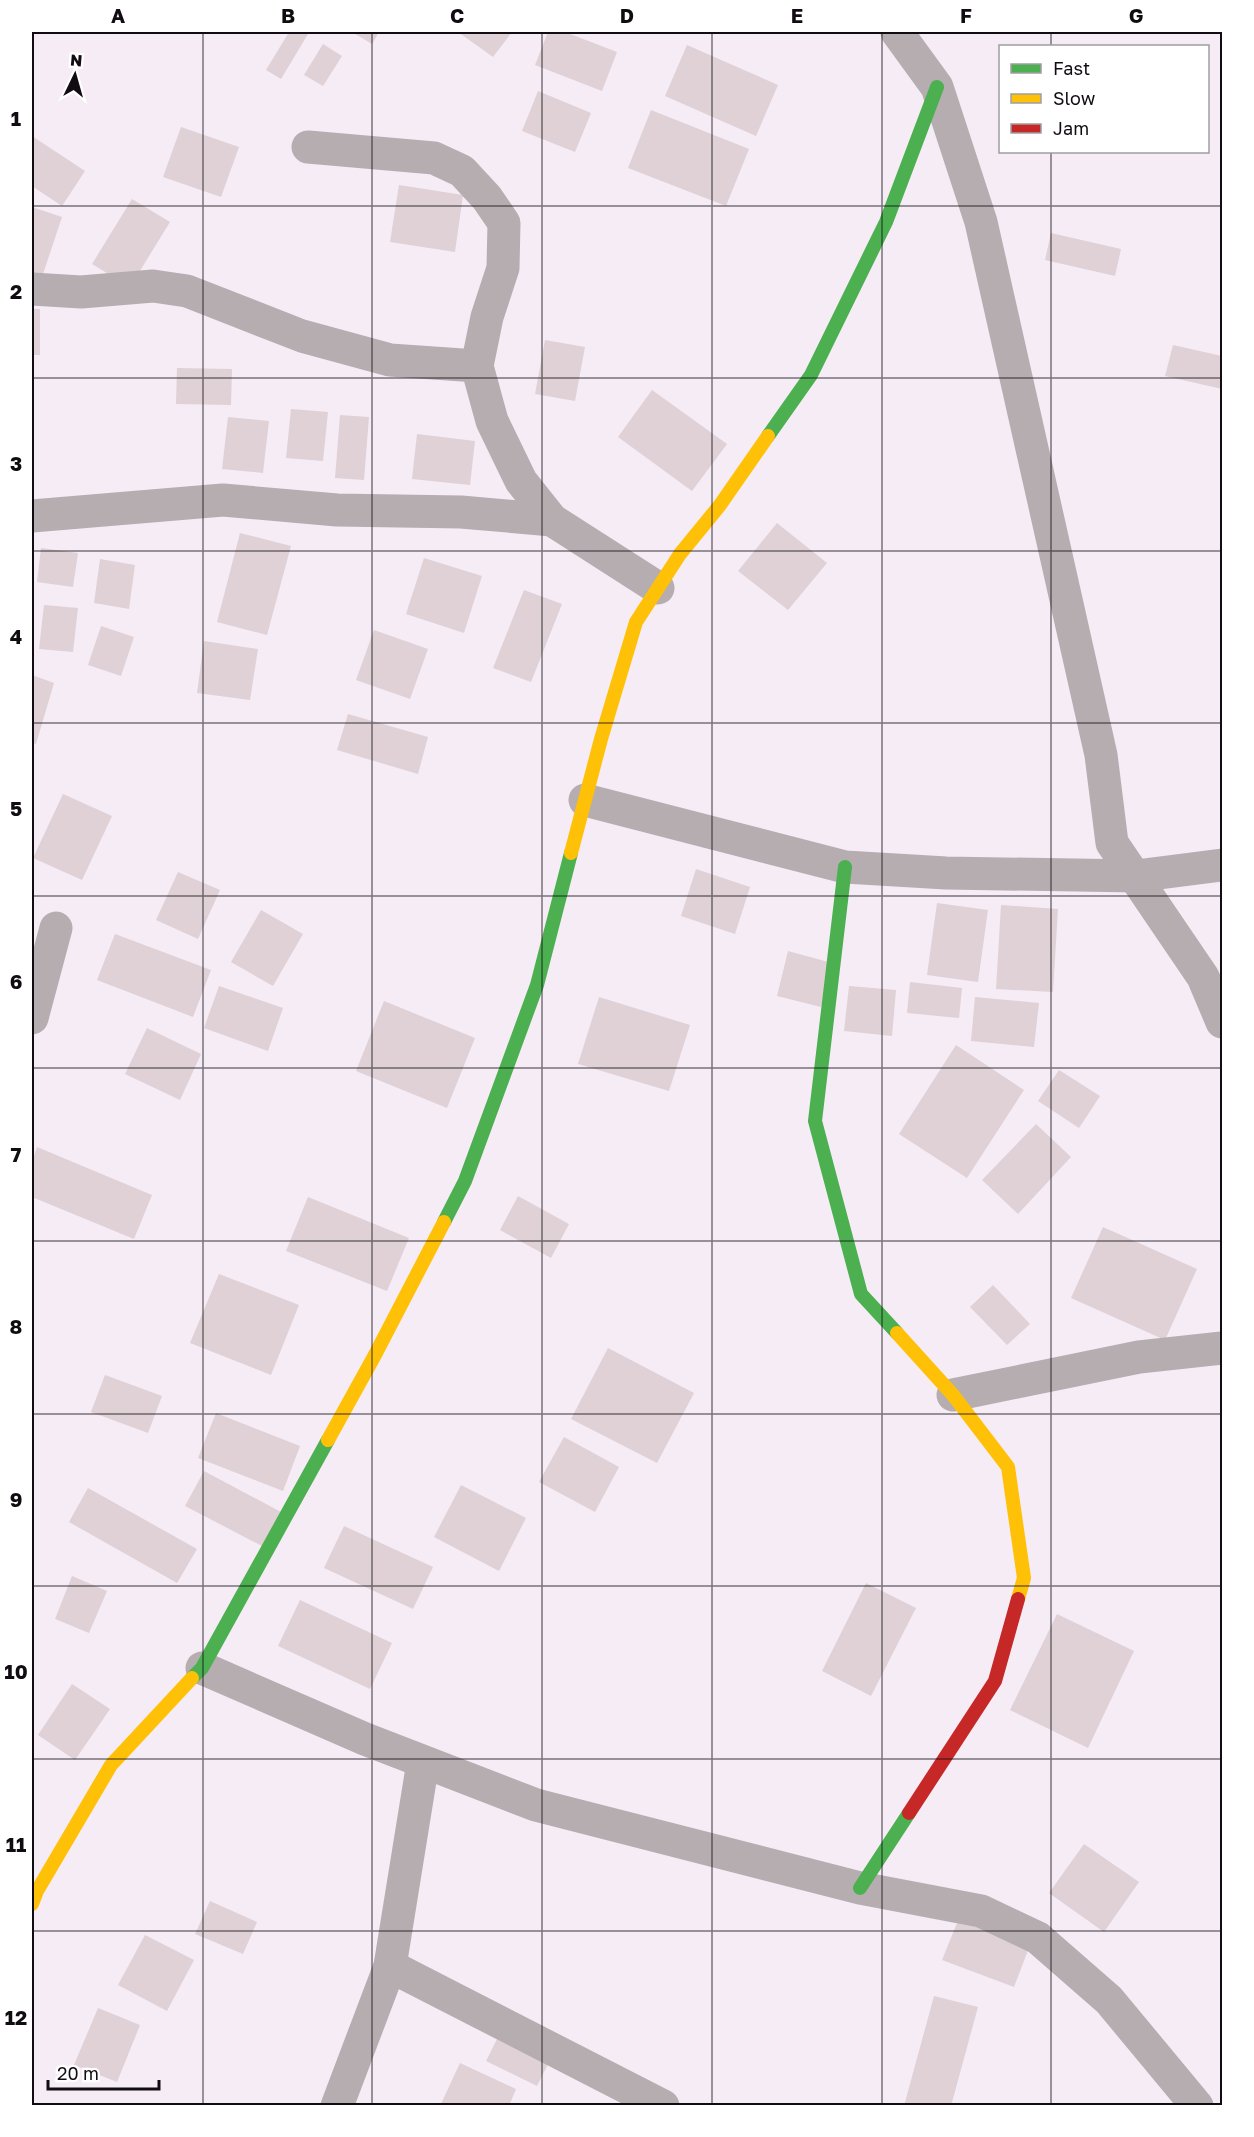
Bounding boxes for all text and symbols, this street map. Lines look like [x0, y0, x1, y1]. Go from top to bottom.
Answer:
text: A [111, 3, 125, 27]
text: B [281, 3, 295, 27]
text: C [450, 3, 464, 27]
text: D [620, 3, 634, 27]
text: E [791, 3, 803, 27]
text: F [960, 3, 972, 27]
text: G [1129, 3, 1143, 27]
north arrow [45, 45, 105, 105]
legend [999, 45, 1209, 153]
text: N [69, 50, 83, 71]
text: Fast [1053, 57, 1090, 79]
text: Slow [1053, 87, 1096, 109]
text: 1 [11, 106, 21, 130]
text: Jam [1053, 117, 1089, 139]
text: 2 [10, 279, 22, 303]
text: 3 [10, 451, 22, 475]
text: 4 [10, 624, 22, 648]
text: 5 [10, 796, 22, 820]
text: 6 [10, 969, 22, 993]
text: 7 [11, 1142, 22, 1166]
text: 8 [10, 1314, 22, 1338]
text: 9 [10, 1487, 22, 1511]
text: 10 [4, 1659, 28, 1683]
text: 11 [6, 1832, 26, 1856]
text: 12 [5, 2005, 27, 2029]
scale bar [48, 2053, 159, 2091]
text: 20 m [57, 2062, 99, 2084]

